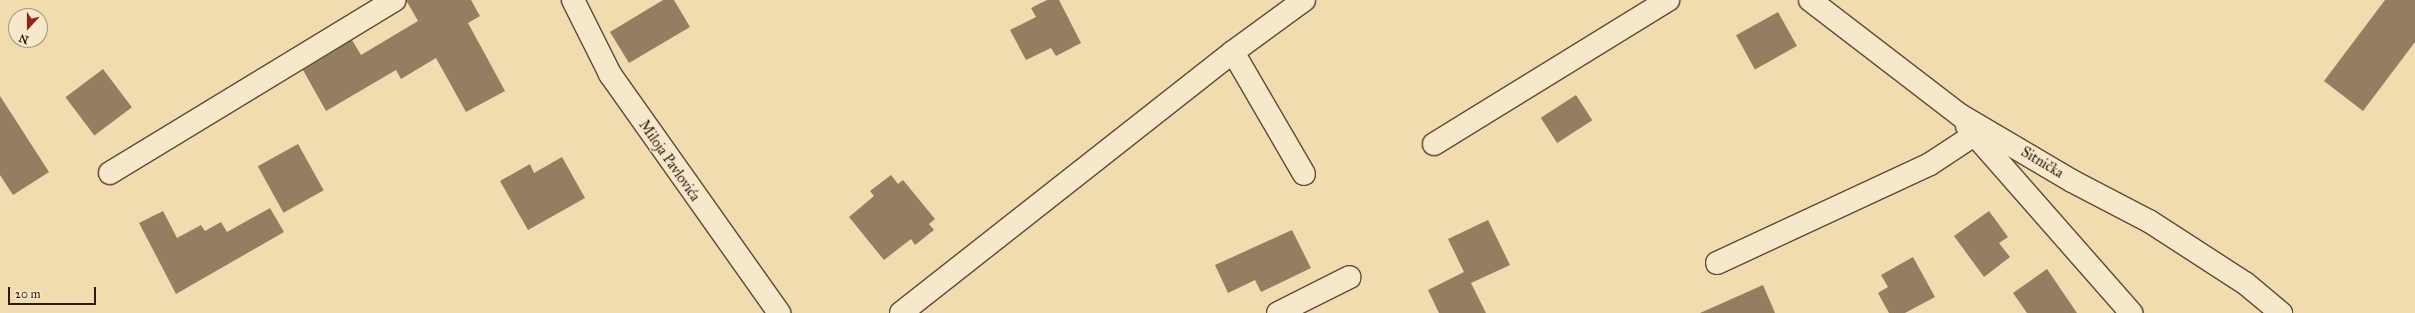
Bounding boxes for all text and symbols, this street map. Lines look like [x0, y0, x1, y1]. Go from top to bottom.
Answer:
north arrow [8, 8, 48, 48]
text: N [17, 31, 31, 46]
street label: Miloja Pavlovića [635, 117, 703, 205]
street label: Sitnička [2018, 144, 2066, 182]
scale bar [10, 279, 98, 305]
text: 20 m [15, 287, 41, 301]

